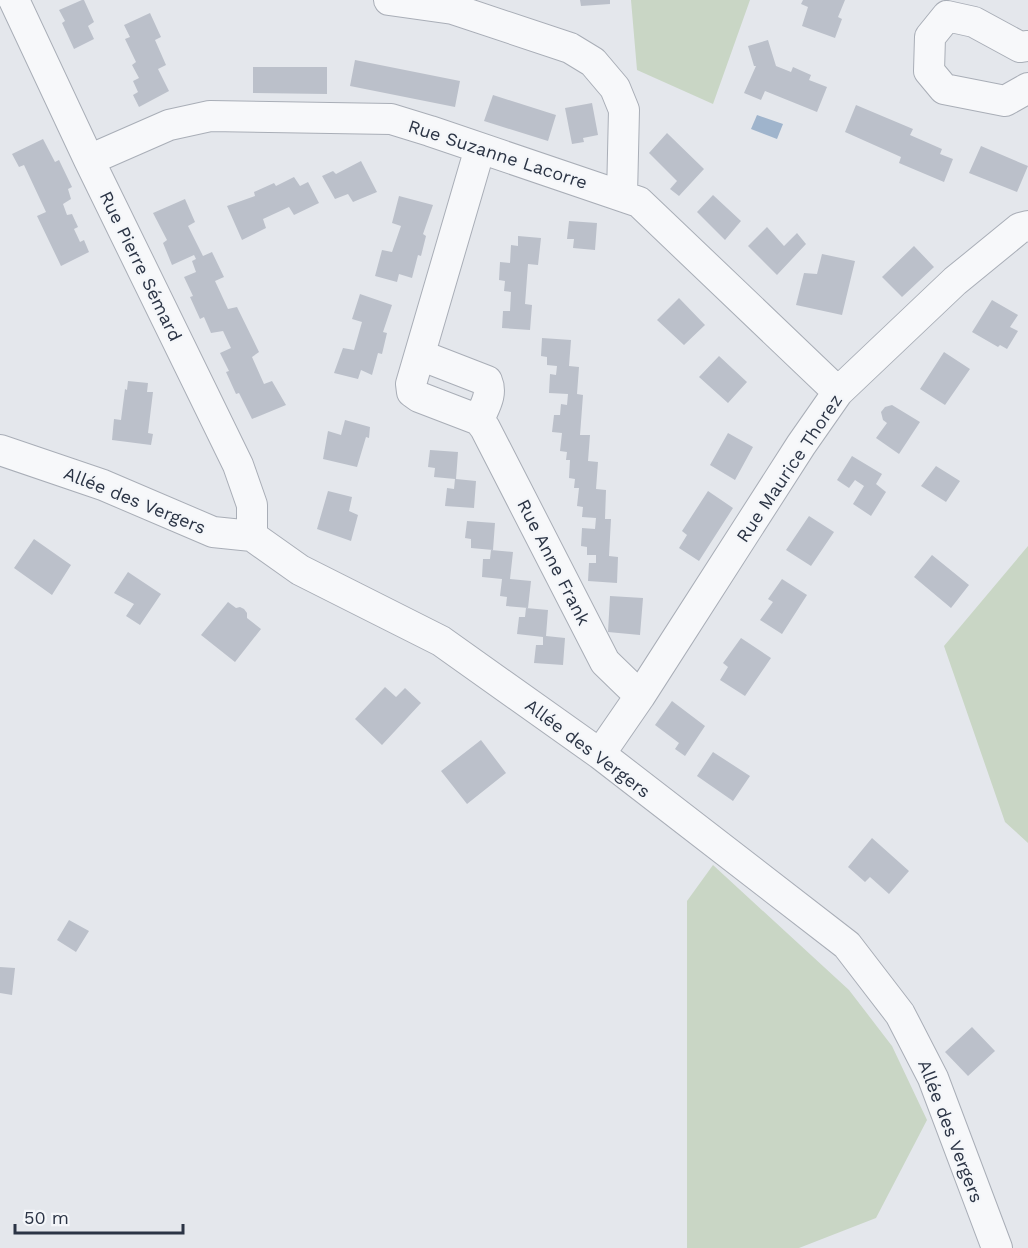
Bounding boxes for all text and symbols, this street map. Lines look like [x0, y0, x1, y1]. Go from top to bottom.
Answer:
street label: Rue Suzanne Lacorre [406, 115, 590, 193]
street label: Rue Pierre Sémard [96, 188, 186, 344]
street label: Rue Maurice Thorez [732, 390, 846, 546]
street label: Allée des Vergers [61, 462, 209, 538]
street label: Rue Anne Frank [513, 496, 595, 628]
street label: Allée des Vergers [521, 694, 655, 802]
street label: Allée des Vergers [914, 1057, 988, 1205]
scale bar [15, 1197, 183, 1235]
text: 50 m [24, 1207, 69, 1228]

